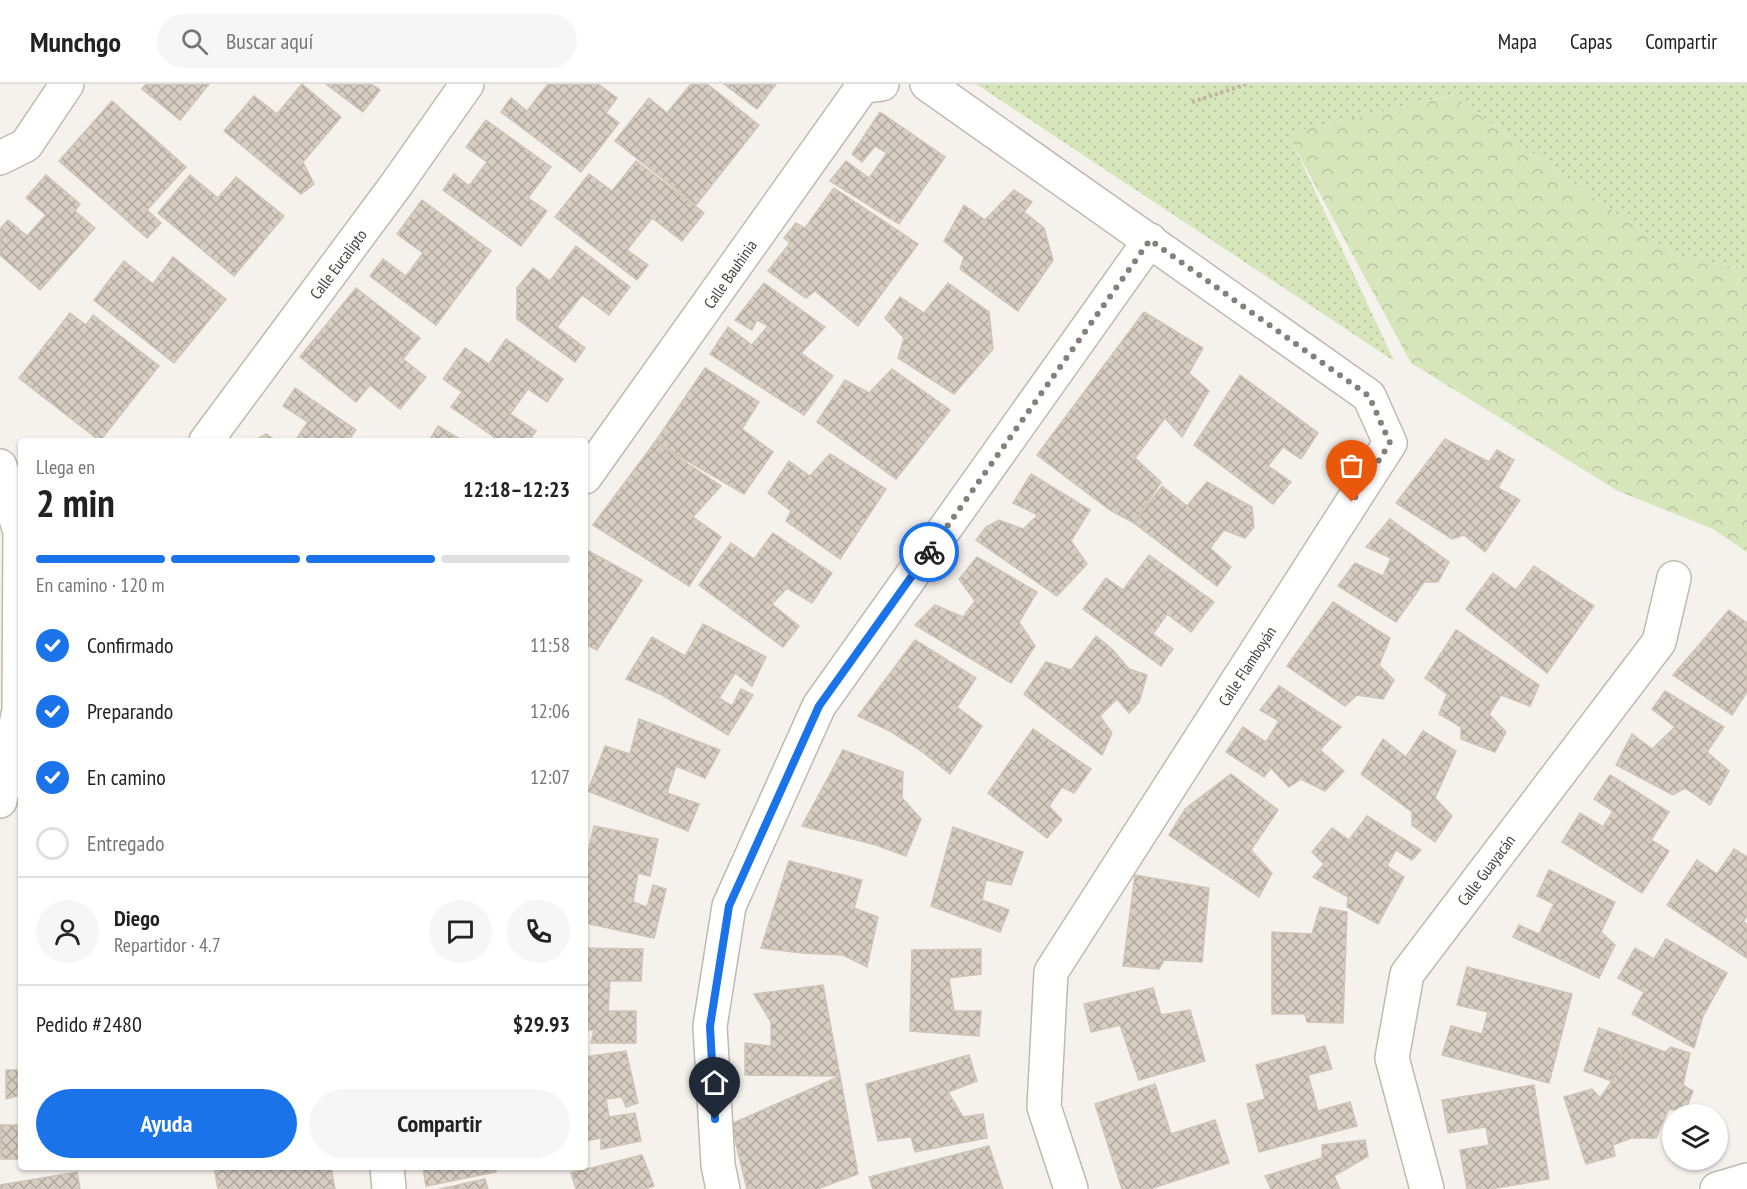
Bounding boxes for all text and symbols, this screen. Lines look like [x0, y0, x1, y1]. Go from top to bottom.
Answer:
search box [157, 14, 577, 68]
text: Munchgo [30, 23, 121, 60]
icon: search [178, 25, 211, 58]
text: Buscar aquí [226, 27, 313, 55]
text: Mapa [1498, 28, 1537, 55]
text: Capas [1570, 28, 1612, 55]
text: Compartir [1645, 28, 1717, 55]
street label: Calle Eucalipto [305, 225, 371, 303]
street label: Calle Bauhinia [699, 236, 761, 312]
pin [1326, 440, 1377, 502]
icon: bag [1335, 449, 1368, 482]
text: Llega en [36, 454, 95, 480]
text: 12:18–12:23 [463, 475, 570, 503]
text: 2 min [36, 477, 115, 528]
courier [899, 522, 959, 582]
icon: bike [913, 536, 946, 569]
text: En camino · 120 m [36, 572, 165, 598]
street label: Calle Flamboyán [1214, 622, 1280, 710]
icon: check [36, 629, 69, 662]
text: Confirmado [87, 631, 173, 659]
text: 11:58 [530, 632, 570, 658]
icon: check [36, 695, 69, 728]
text: Preparando [87, 697, 173, 725]
text: 12:06 [530, 698, 570, 724]
icon: check [36, 761, 69, 794]
text: En camino [87, 763, 166, 791]
text: 12:07 [530, 764, 570, 790]
text: Entregado [87, 829, 164, 857]
street label: Calle Guayacán [1453, 831, 1519, 909]
button: person [36, 900, 99, 963]
button: chat [429, 900, 492, 963]
button: phone [507, 900, 570, 963]
text: Diego [114, 904, 160, 932]
text: Repartidor · 4.7 [114, 932, 221, 958]
text: Pedido #2480 [36, 1010, 142, 1038]
text: $29.93 [513, 1010, 570, 1038]
pin [689, 1057, 740, 1119]
icon: home [698, 1066, 731, 1099]
button: Ayuda [36, 1089, 297, 1158]
button: Compartir [309, 1089, 570, 1158]
map controls [1662, 1104, 1728, 1170]
button: layers [1662, 1104, 1728, 1170]

